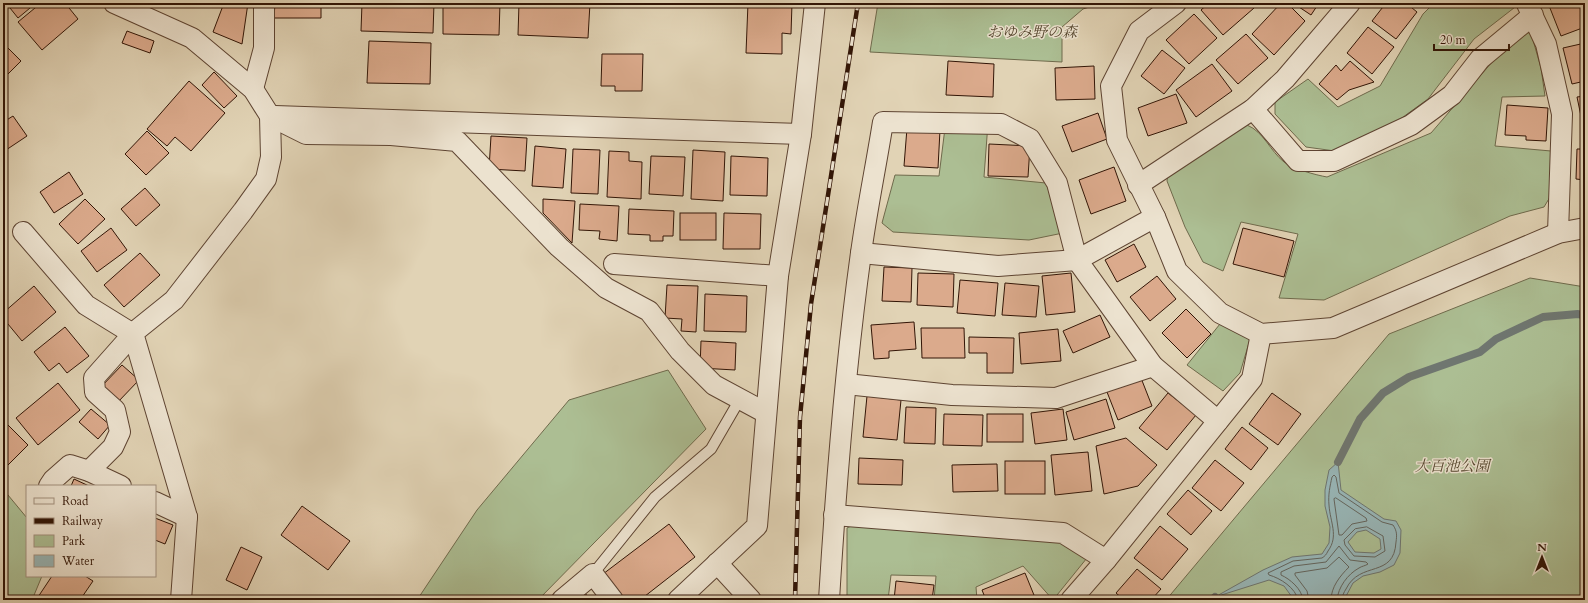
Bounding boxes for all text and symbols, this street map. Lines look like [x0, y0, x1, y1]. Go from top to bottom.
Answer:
park label: おゆみ野の森 [987, 22, 1079, 42]
scale bar [1434, 26, 1509, 52]
text: 20 m [1440, 32, 1467, 48]
park label: 大百池公園 [1414, 456, 1492, 476]
legend [26, 485, 156, 577]
text: Road [62, 493, 89, 509]
text: Railway [62, 513, 104, 529]
text: Park [62, 533, 86, 549]
north arrow [1522, 537, 1562, 577]
text: N [1537, 540, 1547, 555]
text: Water [61, 553, 95, 569]

